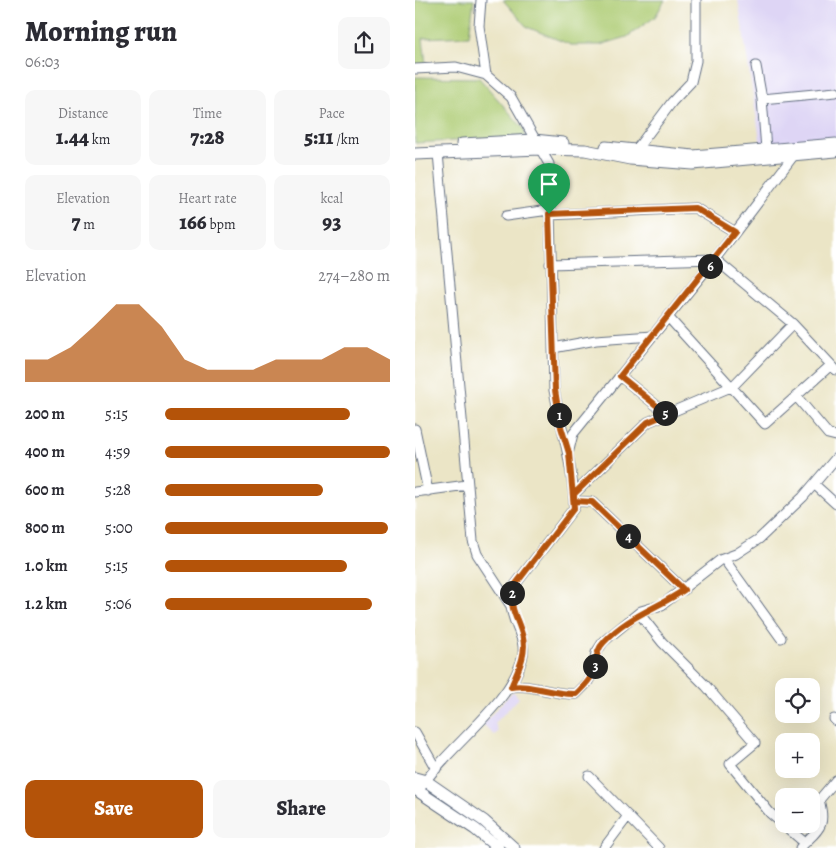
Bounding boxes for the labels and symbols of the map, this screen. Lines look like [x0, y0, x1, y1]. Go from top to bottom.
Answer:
pin [528, 163, 570, 214]
pin: 6 [697, 254, 723, 278]
pin: 5 [653, 400, 677, 426]
pin: 1 [547, 402, 571, 428]
pin: 4 [615, 524, 641, 548]
pin: 2 [499, 580, 525, 606]
pin: 3 [583, 654, 607, 678]

